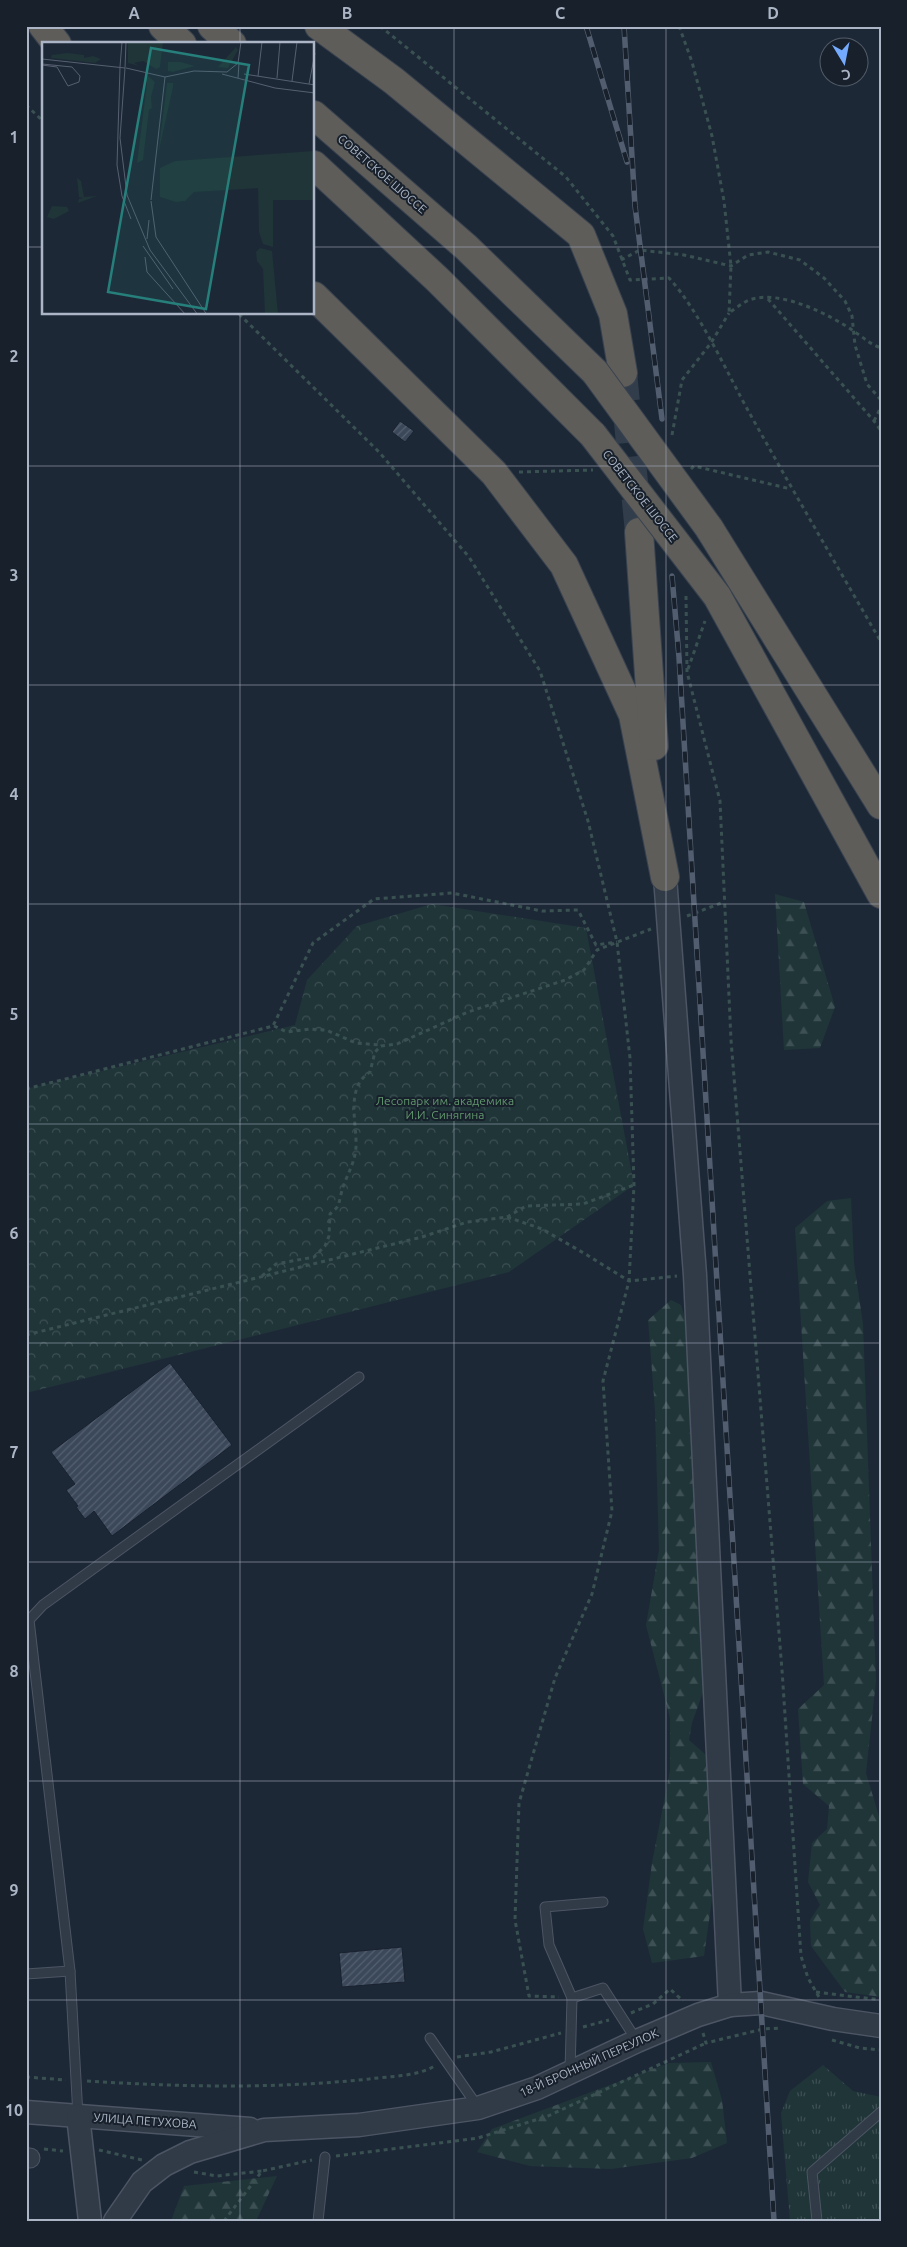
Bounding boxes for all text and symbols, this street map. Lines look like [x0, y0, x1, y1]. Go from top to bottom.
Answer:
text: A [128, 4, 140, 22]
text: B [342, 4, 352, 22]
text: C [555, 4, 565, 22]
text: D [767, 4, 779, 22]
north arrow [820, 38, 870, 88]
inset map [42, 42, 315, 315]
text: С [840, 66, 852, 83]
text: 1 [9, 128, 19, 146]
street label: СОВЕТСКОЕ ШОССЕ [335, 132, 429, 216]
text: 2 [9, 347, 19, 365]
street label: СОВЕТСКОЕ ШОССЕ [601, 447, 680, 544]
text: 3 [9, 566, 19, 584]
text: 4 [9, 785, 19, 803]
text: 5 [9, 1005, 19, 1023]
park label: Лесопарк им. академика И.И. Синягина [376, 1094, 514, 1121]
text: 6 [9, 1224, 19, 1242]
text: 7 [9, 1443, 19, 1461]
text: 8 [9, 1662, 19, 1680]
text: 9 [9, 1881, 19, 1899]
street label: 18-Й БРОННЫЙ ПЕРЕУЛОК [517, 2026, 661, 2099]
text: 10 [5, 2101, 23, 2119]
street label: УЛИЦА ПЕТУХОВА [93, 2110, 197, 2131]

